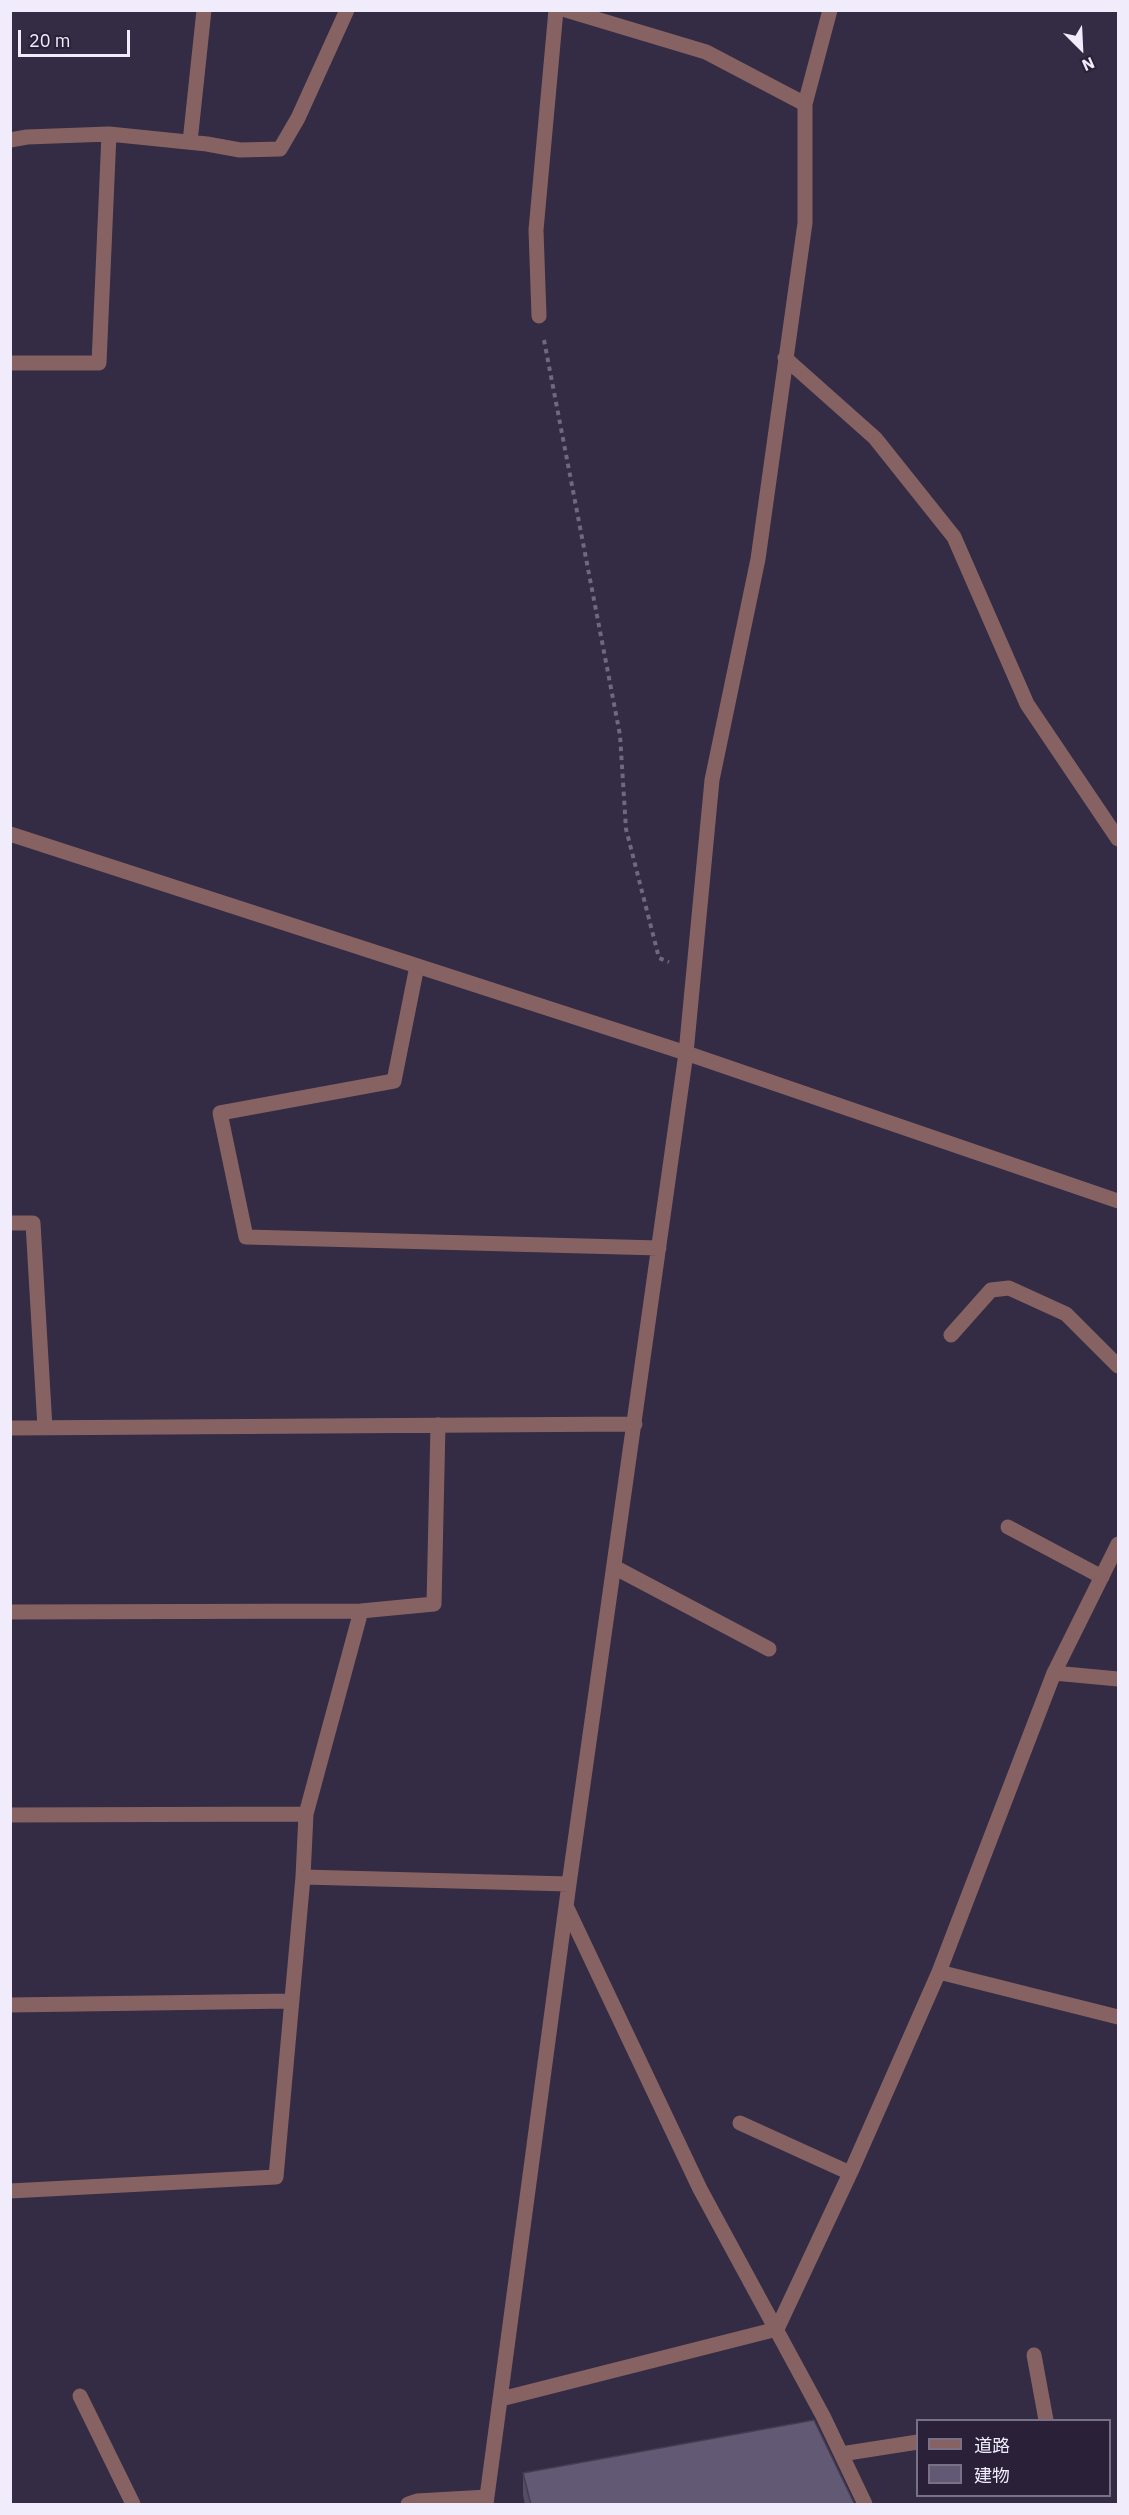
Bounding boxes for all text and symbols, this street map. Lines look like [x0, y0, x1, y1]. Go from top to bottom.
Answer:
scale bar [21, 18, 134, 56]
north arrow [1051, 18, 1111, 78]
text: 20 m [29, 29, 71, 52]
text: N [1079, 53, 1098, 76]
legend [916, 2419, 1111, 2497]
text: 道路 [974, 2434, 1010, 2457]
text: 建物 [974, 2464, 1010, 2487]

